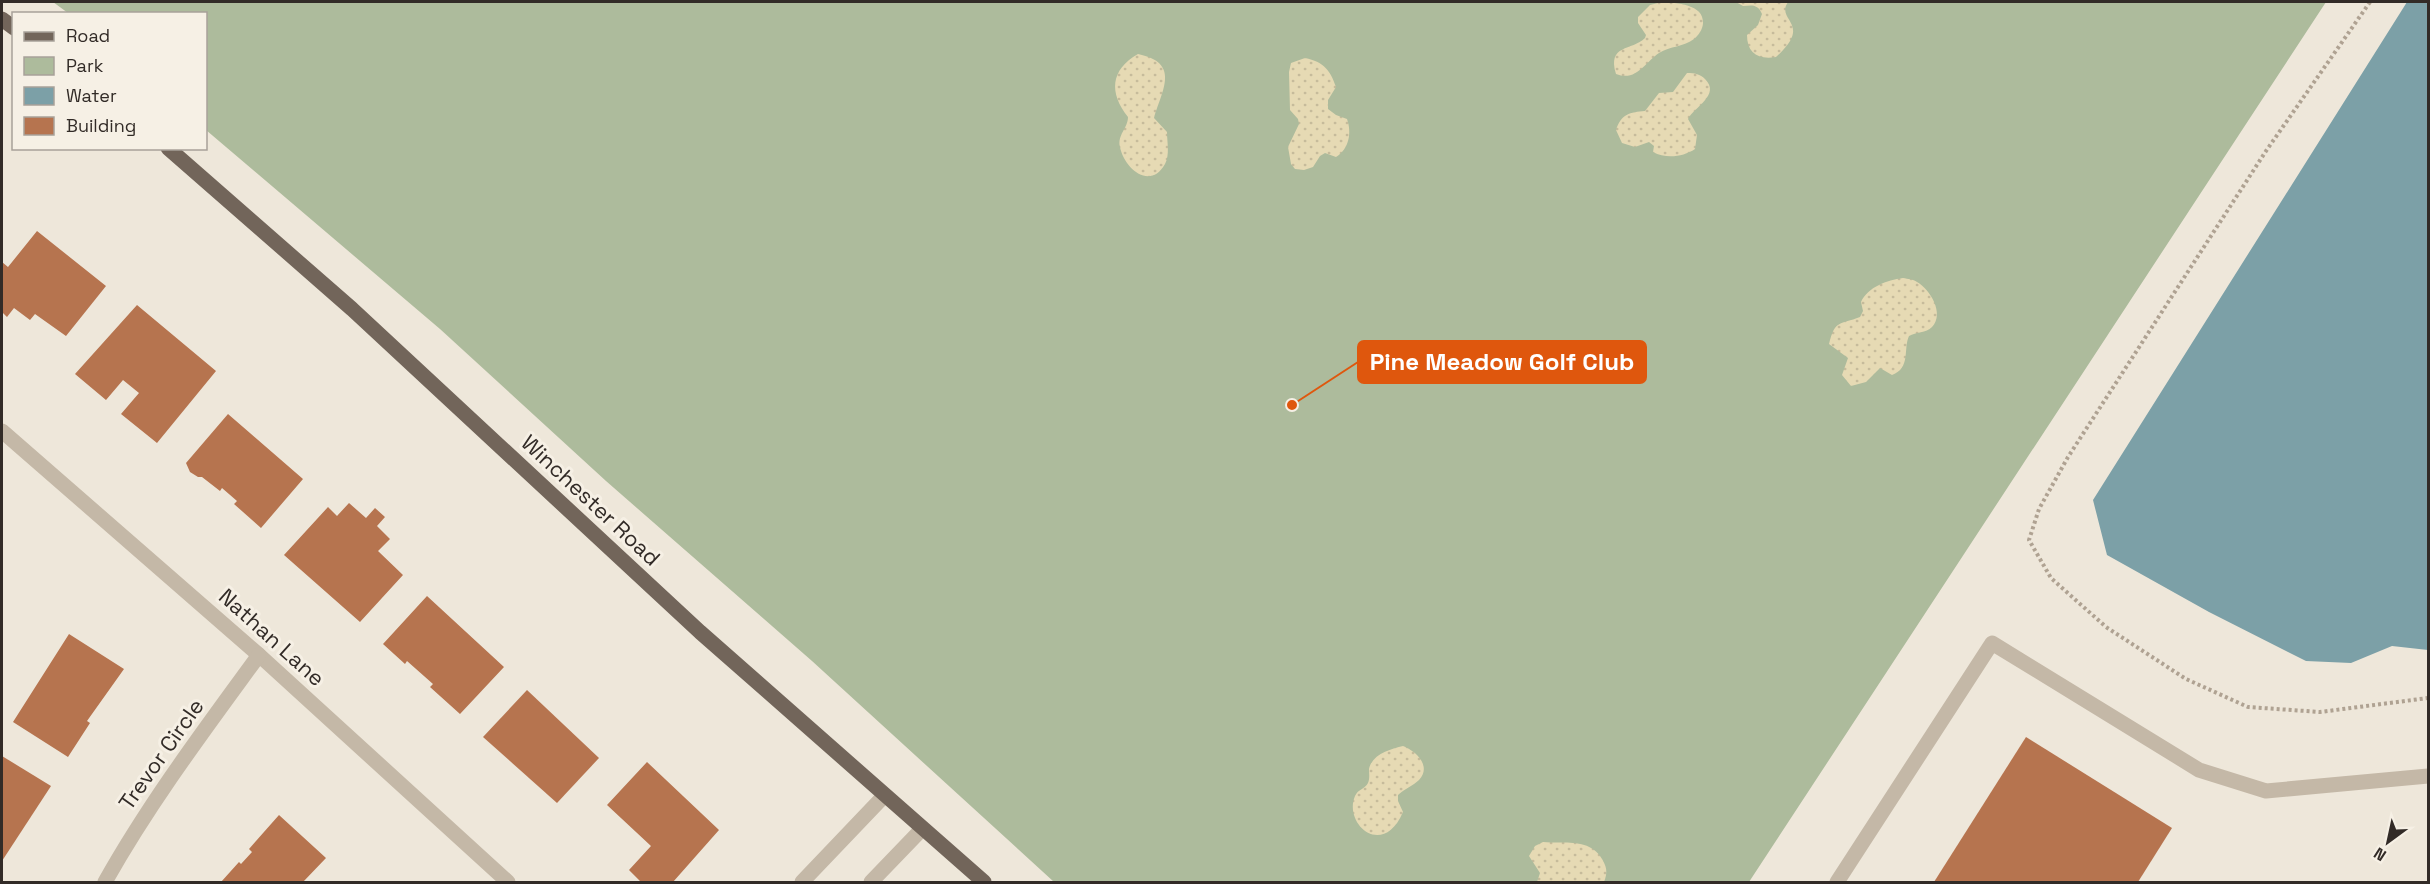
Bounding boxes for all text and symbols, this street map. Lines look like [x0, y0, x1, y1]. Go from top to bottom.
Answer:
legend [12, 12, 207, 150]
text: Road [66, 24, 110, 47]
text: Park [66, 54, 104, 77]
text: Water [66, 84, 117, 107]
text: Building [66, 114, 136, 137]
callout: Pine Meadow Golf Club [1358, 341, 1646, 383]
text: Pine Meadow Golf Club [1370, 346, 1634, 377]
street label: Winchester Road [516, 428, 666, 572]
street label: Nathan Lane [213, 582, 331, 692]
street label: Trevor Circle [112, 693, 210, 815]
north arrow [2358, 812, 2418, 872]
text: N [2370, 842, 2390, 866]

